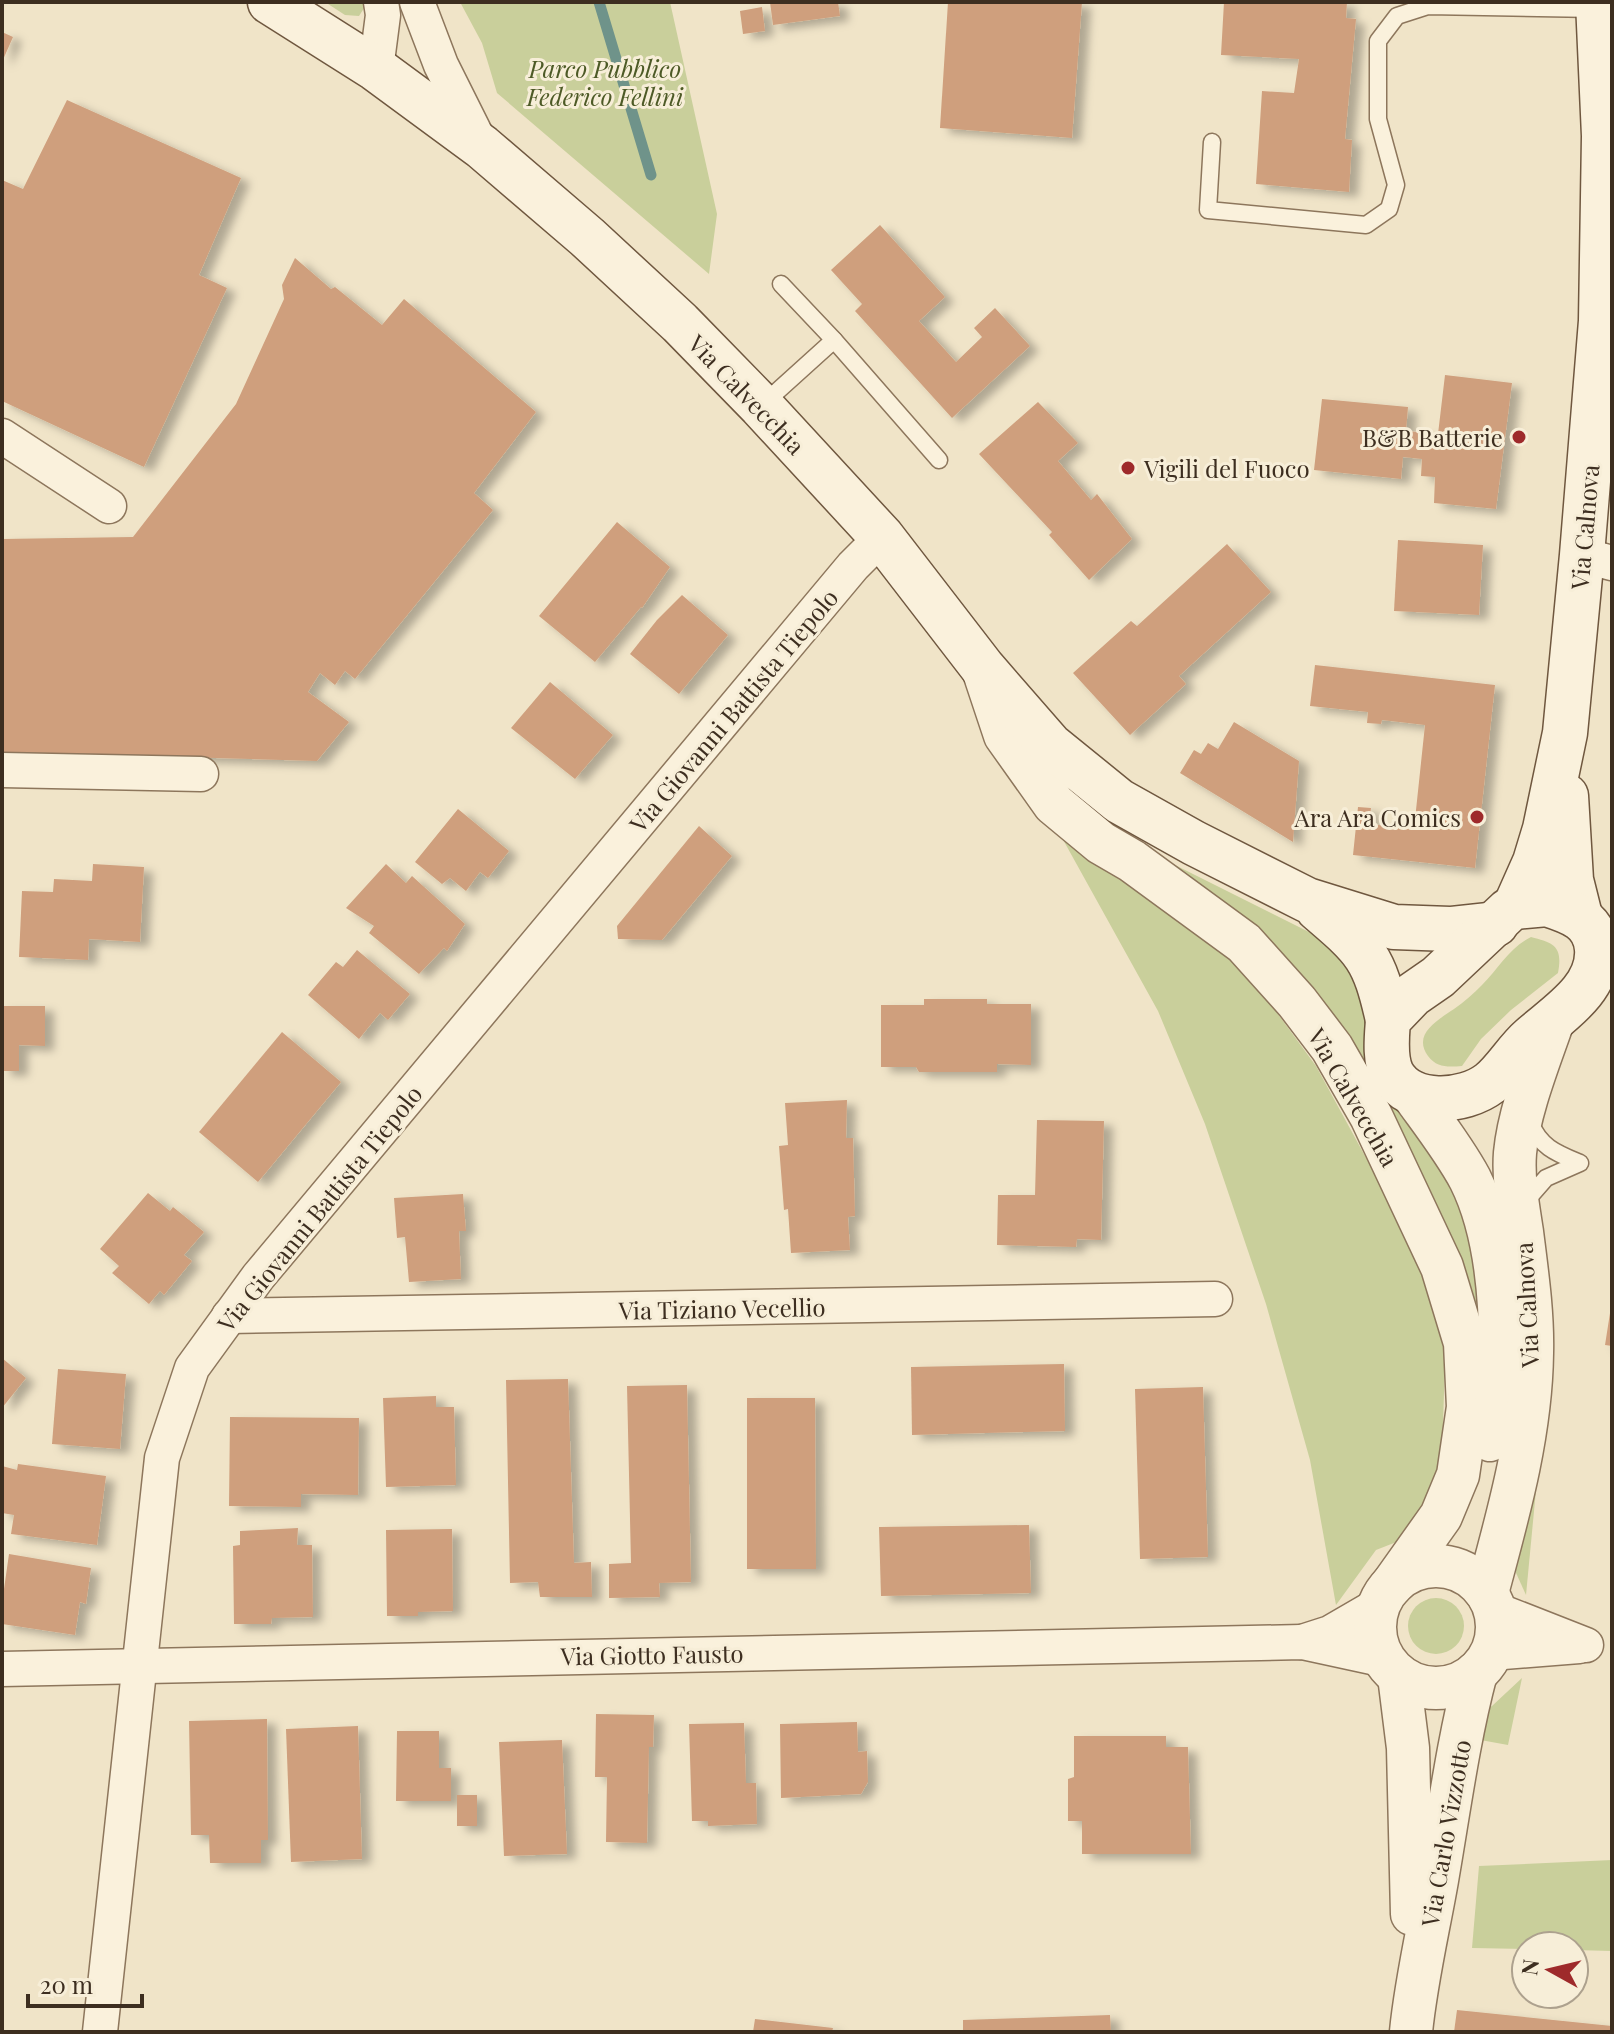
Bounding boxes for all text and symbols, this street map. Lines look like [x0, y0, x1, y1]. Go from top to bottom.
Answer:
park label: Parco Pubblico Federico Fellini [526, 52, 684, 112]
street label: Via Calvecchia [681, 327, 812, 461]
place label: B&B Batterie [1362, 421, 1503, 453]
marker: B&B Batterie [1510, 428, 1528, 446]
place label: Vigili del Fuoco [1143, 452, 1310, 484]
marker: Vigili del Fuoco [1119, 459, 1137, 477]
street label: Via Calnova [1563, 463, 1605, 592]
street label: Via Giovanni Battista Tiepolo [621, 582, 844, 839]
place label: Ara Ara Comics [1294, 801, 1461, 833]
marker: Ara Ara Comics [1468, 808, 1486, 826]
street label: Via Calvecchia [1301, 1021, 1407, 1172]
street label: Via Giovanni Battista Tiepolo [209, 1078, 428, 1339]
street label: Via Calnova [1507, 1242, 1545, 1369]
street label: Via Tiziano Vecellio [617, 1290, 826, 1326]
street label: Via Giotto Fausto [559, 1636, 744, 1672]
street label: Via Carlo Vizzotto [1413, 1737, 1477, 1930]
north arrow [1510, 1930, 1590, 2010]
text: N [1513, 1957, 1545, 1977]
scale bar [28, 1958, 142, 2008]
text: 20 m [40, 1968, 93, 2000]

